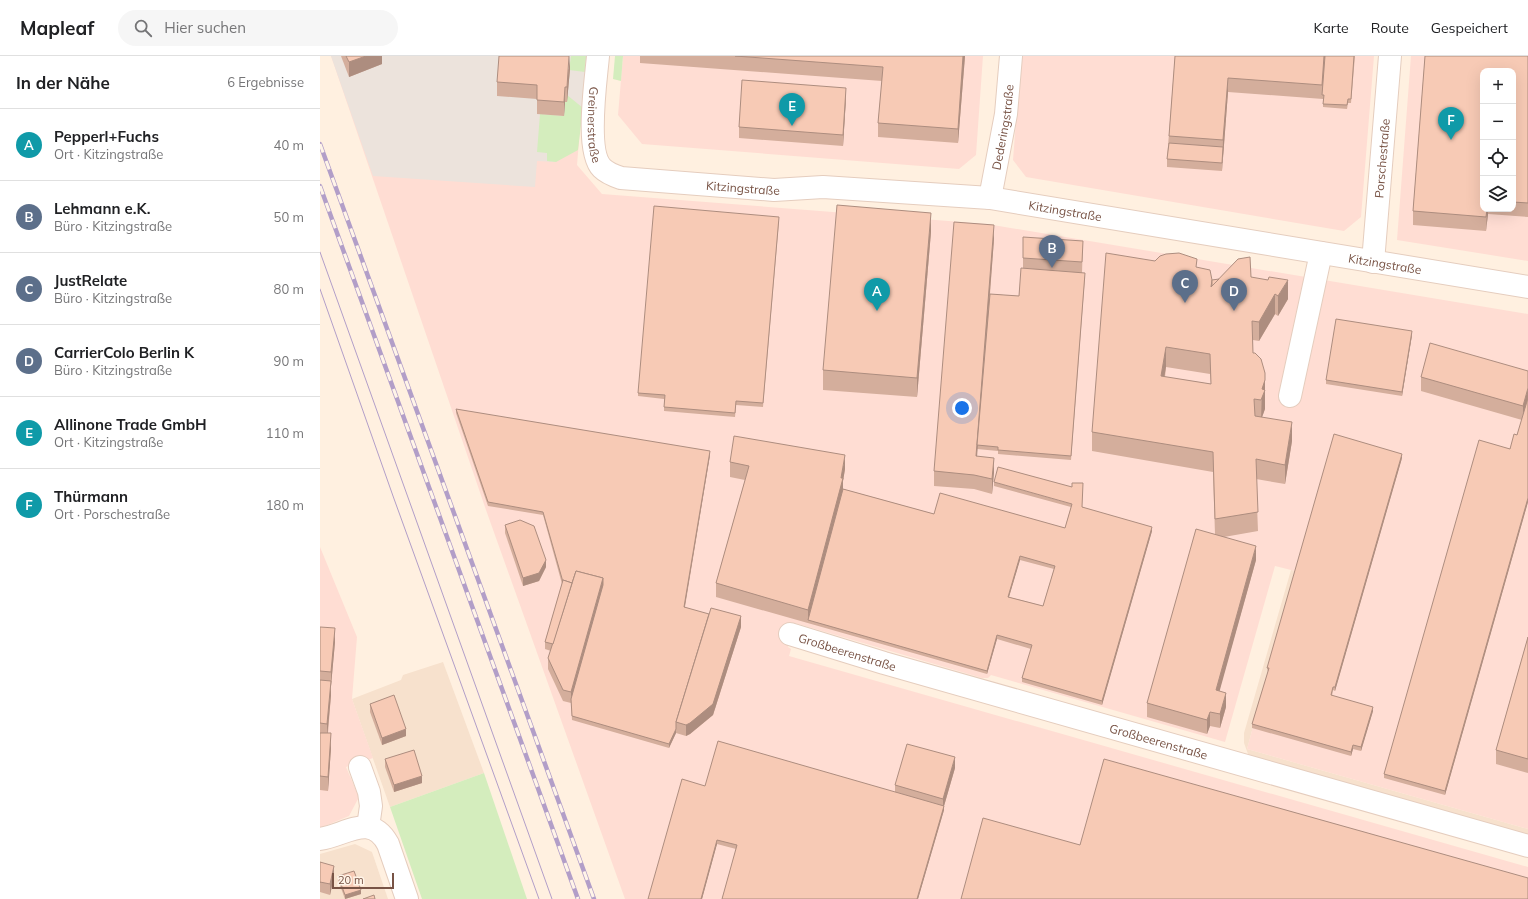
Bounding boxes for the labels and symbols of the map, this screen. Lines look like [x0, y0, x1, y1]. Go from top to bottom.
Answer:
street label: Dederingstraße [988, 84, 1016, 171]
street label: Greinerstraße [585, 86, 605, 165]
pin: E [779, 93, 805, 126]
pin: F [1438, 107, 1464, 140]
street label: Porschestraße [1371, 118, 1392, 199]
street label: Kitzingstraße [706, 177, 780, 198]
street label: Kitzingstraße [1028, 197, 1103, 224]
pin: B [1039, 235, 1065, 268]
street label: Kitzingstraße [1347, 250, 1423, 277]
pin: C [1172, 270, 1198, 303]
pin: A [864, 278, 890, 311]
pin: D [1221, 278, 1247, 311]
your location [952, 398, 972, 418]
street label: Großbeerenstraße [797, 630, 898, 674]
street label: Großbeerenstraße [1108, 720, 1210, 762]
scale bar [332, 871, 394, 890]

